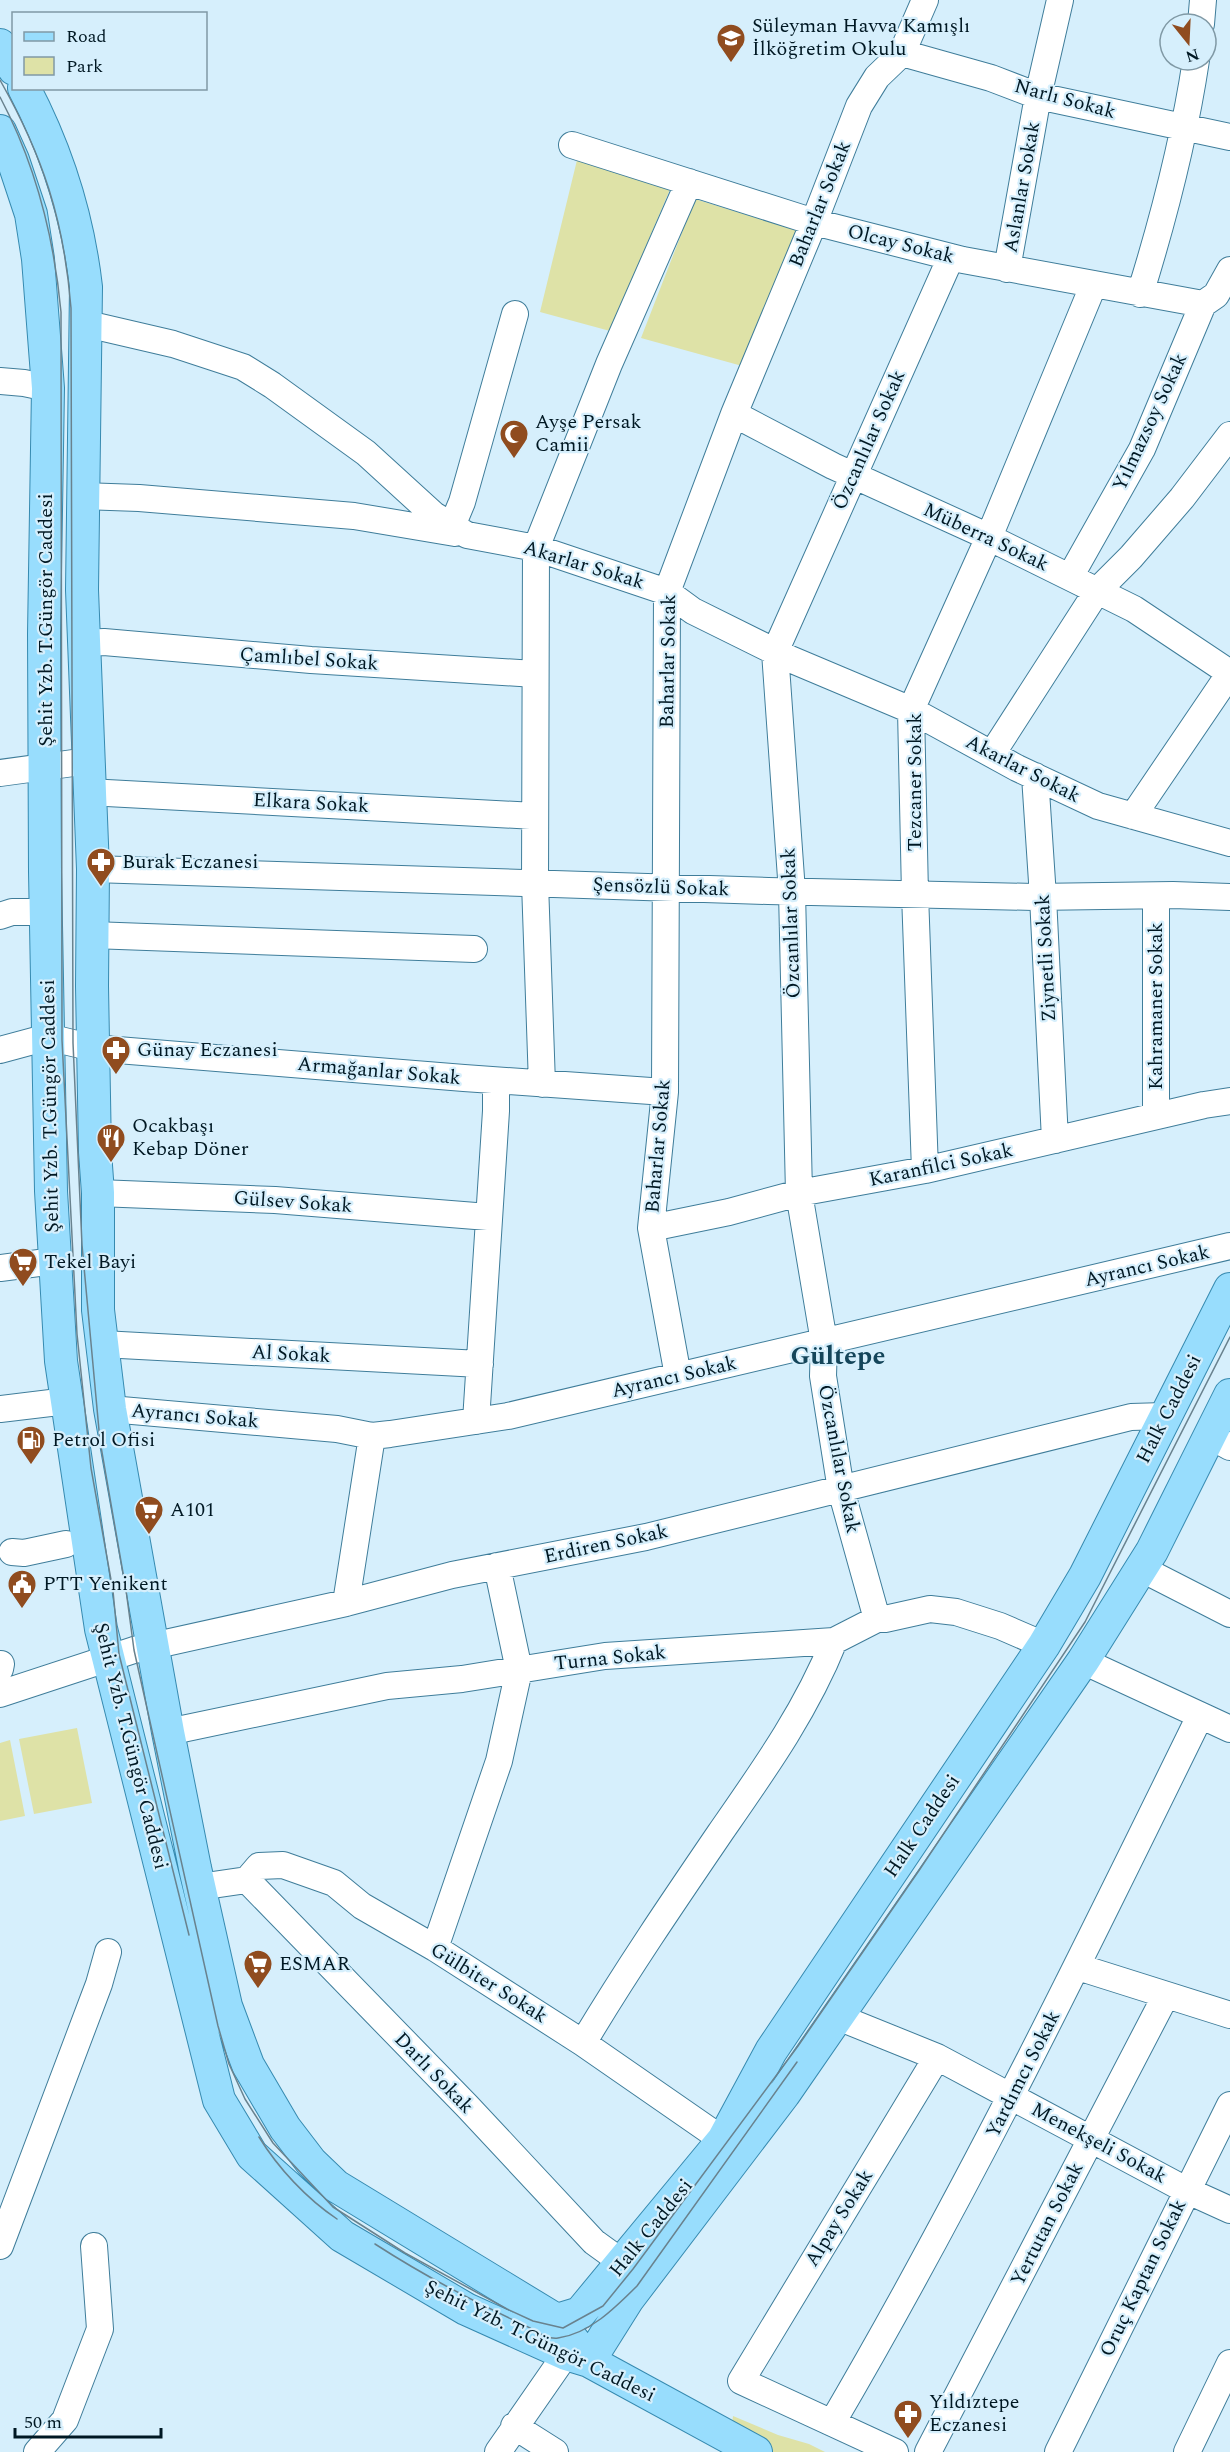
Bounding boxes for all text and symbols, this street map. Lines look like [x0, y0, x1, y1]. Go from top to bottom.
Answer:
place label: Süleyman Havva Kamışlı İlköğretim Okulu [752, 11, 970, 64]
legend [12, 12, 207, 90]
north arrow [1158, 12, 1218, 72]
school or university icon: Süleyman Havva Kamışlı İlköğretim Okulu [715, 22, 747, 64]
text: Road [66, 23, 107, 50]
text: N [1182, 42, 1202, 69]
text: Park [66, 53, 103, 80]
street label: Narlı Sokak [1011, 71, 1119, 127]
street label: Aslanlar Sokak [996, 119, 1048, 255]
street label: Baharlar Sokak [781, 136, 859, 272]
street label: Olcay Sokak [844, 216, 958, 272]
street label: Yılmazsoy Sokak [1105, 348, 1195, 496]
street label: Özcanlılar Sokak [825, 365, 913, 515]
place label: Ayşe Persak Camii [535, 407, 642, 460]
mosque icon: Ayşe Persak Camii [498, 418, 530, 460]
street label: Şehit Yzb. T.Güngör Caddesi [31, 493, 61, 747]
street label: Müberra Sokak [918, 495, 1054, 579]
street label: Akarlar Sokak [520, 532, 648, 598]
street label: Baharlar Sokak [652, 594, 684, 728]
street label: Çamlıbel Sokak [239, 639, 379, 679]
street label: Tezcaner Sokak [900, 713, 930, 851]
street label: Akarlar Sokak [960, 727, 1086, 811]
street label: Elkara Sokak [252, 785, 370, 821]
pharmacy icon: Burak Eczanesi [85, 846, 117, 888]
place label: Burak Eczanesi [122, 847, 259, 877]
street label: Özcanlılar Sokak [773, 847, 809, 999]
street label: Şensözlü Sokak [592, 870, 730, 904]
street label: Ziynetli Sokak [1028, 893, 1064, 1023]
street label: Kahramaner Sokak [1141, 922, 1171, 1090]
street label: Şehit Yzb. T.Güngör Caddesi [33, 979, 67, 1233]
pharmacy icon: Günay Eczanesi [100, 1034, 132, 1076]
place label: Günay Eczanesi [137, 1035, 278, 1065]
street label: Armağanlar Sokak [296, 1049, 462, 1093]
street label: Baharlar Sokak [637, 1078, 679, 1214]
place label: Ocakbaşı Kebap Döner [132, 1111, 249, 1164]
restaurant icon: Ocakbaşı Kebap Döner [95, 1122, 127, 1164]
street label: Karanfilci Sokak [866, 1135, 1016, 1195]
street label: Gülsev Sokak [233, 1183, 353, 1221]
street label: Ayrancı Sokak [1081, 1237, 1213, 1295]
supermarket icon: Tekel Bayi [7, 1246, 39, 1288]
place label: Tekel Bayi [44, 1247, 136, 1277]
district label: Gültepe [791, 1336, 885, 1376]
street label: Al Sokak [251, 1337, 331, 1371]
street label: Ayrancı Sokak [608, 1348, 740, 1406]
street label: Halk Caddesi [1129, 1349, 1209, 1469]
street label: Özcanlılar Sokak [810, 1382, 868, 1536]
street label: Ayrancı Sokak [130, 1395, 260, 1437]
fuel station icon: Petrol Ofisi [15, 1424, 47, 1466]
place label: Petrol Ofisi [52, 1425, 155, 1455]
supermarket icon: A101 [133, 1494, 165, 1536]
place label: A101 [170, 1495, 215, 1525]
street label: Erdiren Sokak [541, 1516, 671, 1572]
public building icon: PTT Yenikent [6, 1568, 38, 1610]
place label: PTT Yenikent [43, 1569, 168, 1599]
street label: Şehit Yzb. T.Güngör Caddesi [86, 1619, 176, 1873]
street label: Turna Sokak [553, 1637, 667, 1679]
street label: Halk Caddesi [876, 1768, 968, 1884]
street label: Gülbiter Sokak [425, 1935, 553, 2031]
supermarket icon: ESMAR [242, 1948, 274, 1990]
place label: ESMAR [279, 1949, 351, 1979]
street label: Yardımcı Sokak [978, 2005, 1068, 2143]
street label: Darlı Sokak [387, 2025, 481, 2121]
street label: Menekşeli Sokak [1026, 2095, 1172, 2191]
street label: Yertutan Sokak [1003, 2157, 1091, 2291]
street label: Alpay Sokak [797, 2163, 881, 2273]
street label: Halk Caddesi [602, 2172, 700, 2284]
street label: Oruç Kaptan Sokak [1092, 2194, 1194, 2362]
street label: Şehit Yzb. T.Güngör Caddesi [419, 2272, 661, 2410]
place label: Yıldıztepe Eczanesi [929, 2387, 1019, 2440]
pharmacy icon: Yıldıztepe Eczanesi [892, 2398, 924, 2440]
scale bar [15, 2401, 160, 2439]
text: 50 m [24, 2409, 62, 2436]

